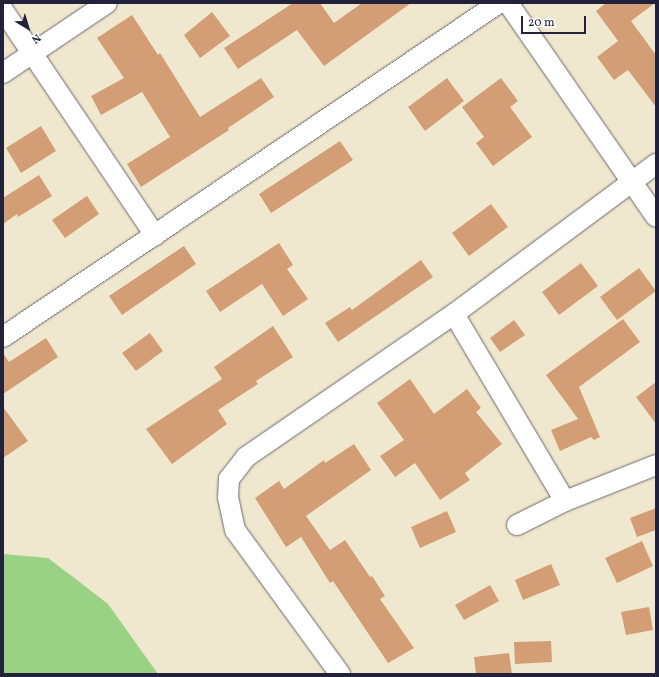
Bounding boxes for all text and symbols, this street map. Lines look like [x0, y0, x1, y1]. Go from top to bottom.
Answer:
north arrow [8, 8, 48, 48]
scale bar [523, 8, 588, 34]
text: 20 m [528, 15, 555, 31]
text: N [28, 29, 43, 46]

